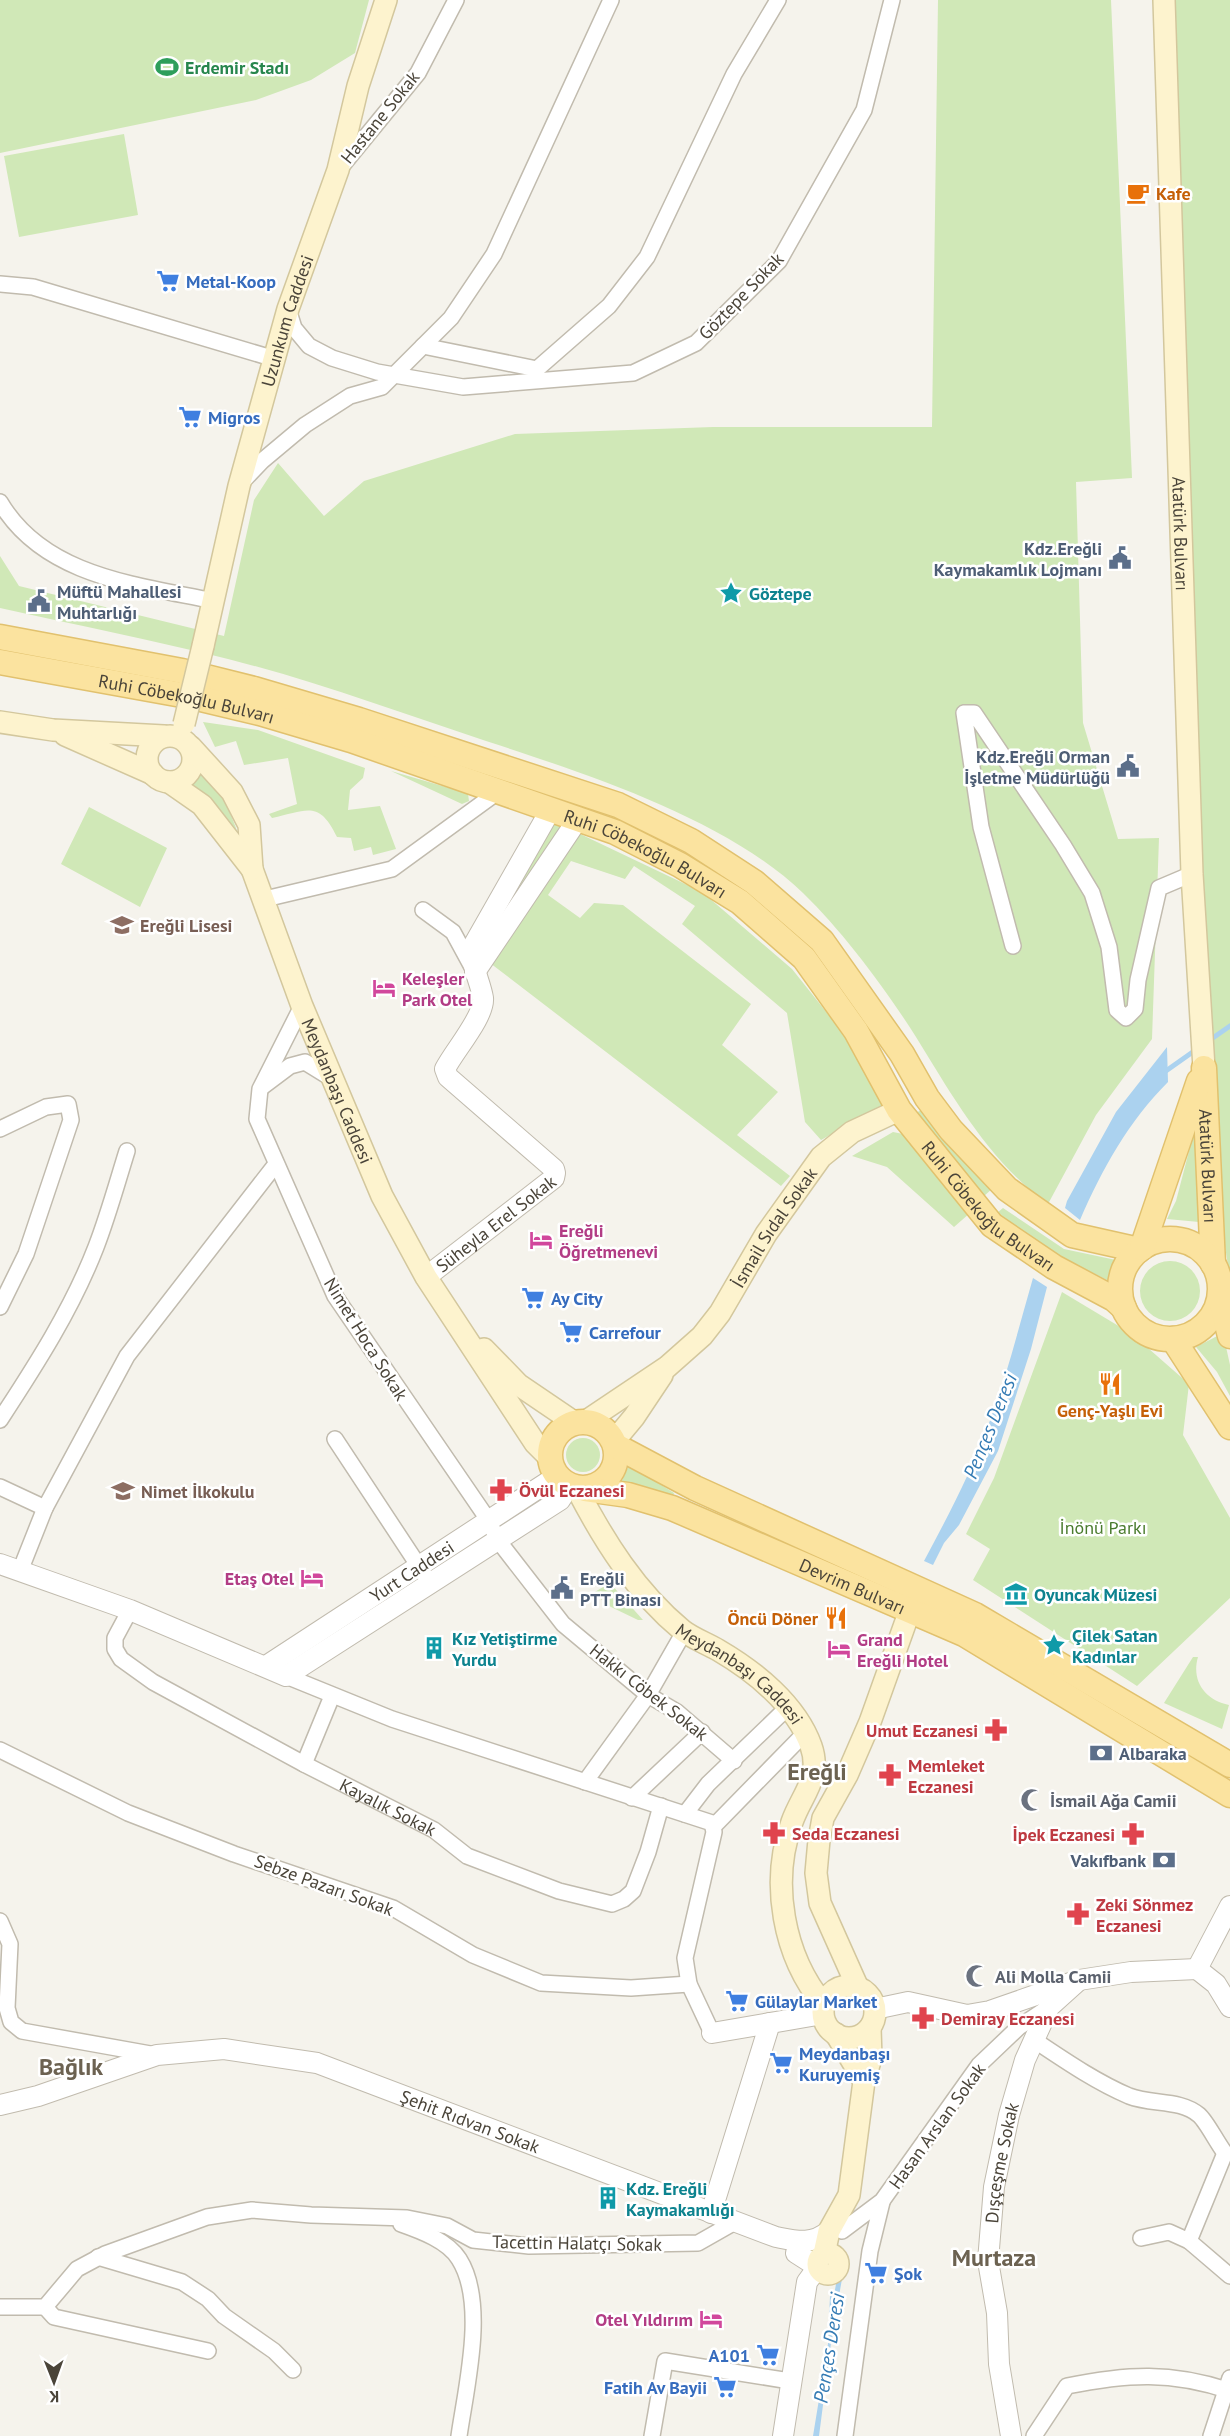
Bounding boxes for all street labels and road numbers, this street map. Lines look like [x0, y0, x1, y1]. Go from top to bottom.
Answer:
street label: Hastane Sokak [336, 66, 425, 168]
street label: Göztepe Sokak [694, 247, 789, 344]
street label: Uzunkum Caddesi [256, 252, 318, 389]
street label: Atatürk Bulvarı [1168, 476, 1194, 591]
street label: Ruhi Cöbekoğlu Bulvarı [97, 669, 277, 728]
street label: Ruhi Cöbekoğlu Bulvarı [561, 804, 731, 903]
street label: Meydanbaşı Caddesi [297, 1015, 379, 1167]
street label: Atatürk Bulvarı [1194, 1108, 1223, 1223]
street label: Ruhi Cöbekoğlu Bulvarı [917, 1136, 1060, 1276]
street label: İsmail Sıdal Sokak [726, 1162, 822, 1292]
street label: Süheyla Erel Sokak [431, 1169, 561, 1277]
street label: Nimet Hoca Sokak [319, 1273, 413, 1405]
street label: Yurt Caddesi [365, 1535, 458, 1607]
street label: Devrim Bulvarı [796, 1553, 909, 1619]
street label: Meydanbaşı Caddesi [671, 1618, 809, 1729]
street label: Hakkı Cöbek Sokak [585, 1639, 713, 1746]
street label: Kayalık Sokak [336, 1773, 441, 1841]
street label: Sebze Pazarı Sokak [251, 1849, 397, 1921]
street label: Hasan Arslan Sokak [884, 2058, 991, 2193]
street label: Şehit Rıdvan Sokak [397, 2084, 543, 2158]
street label: Dışçeşme Sokak [980, 2099, 1024, 2224]
street label: Tacettin Halatçı Sokak [492, 2230, 662, 2256]

